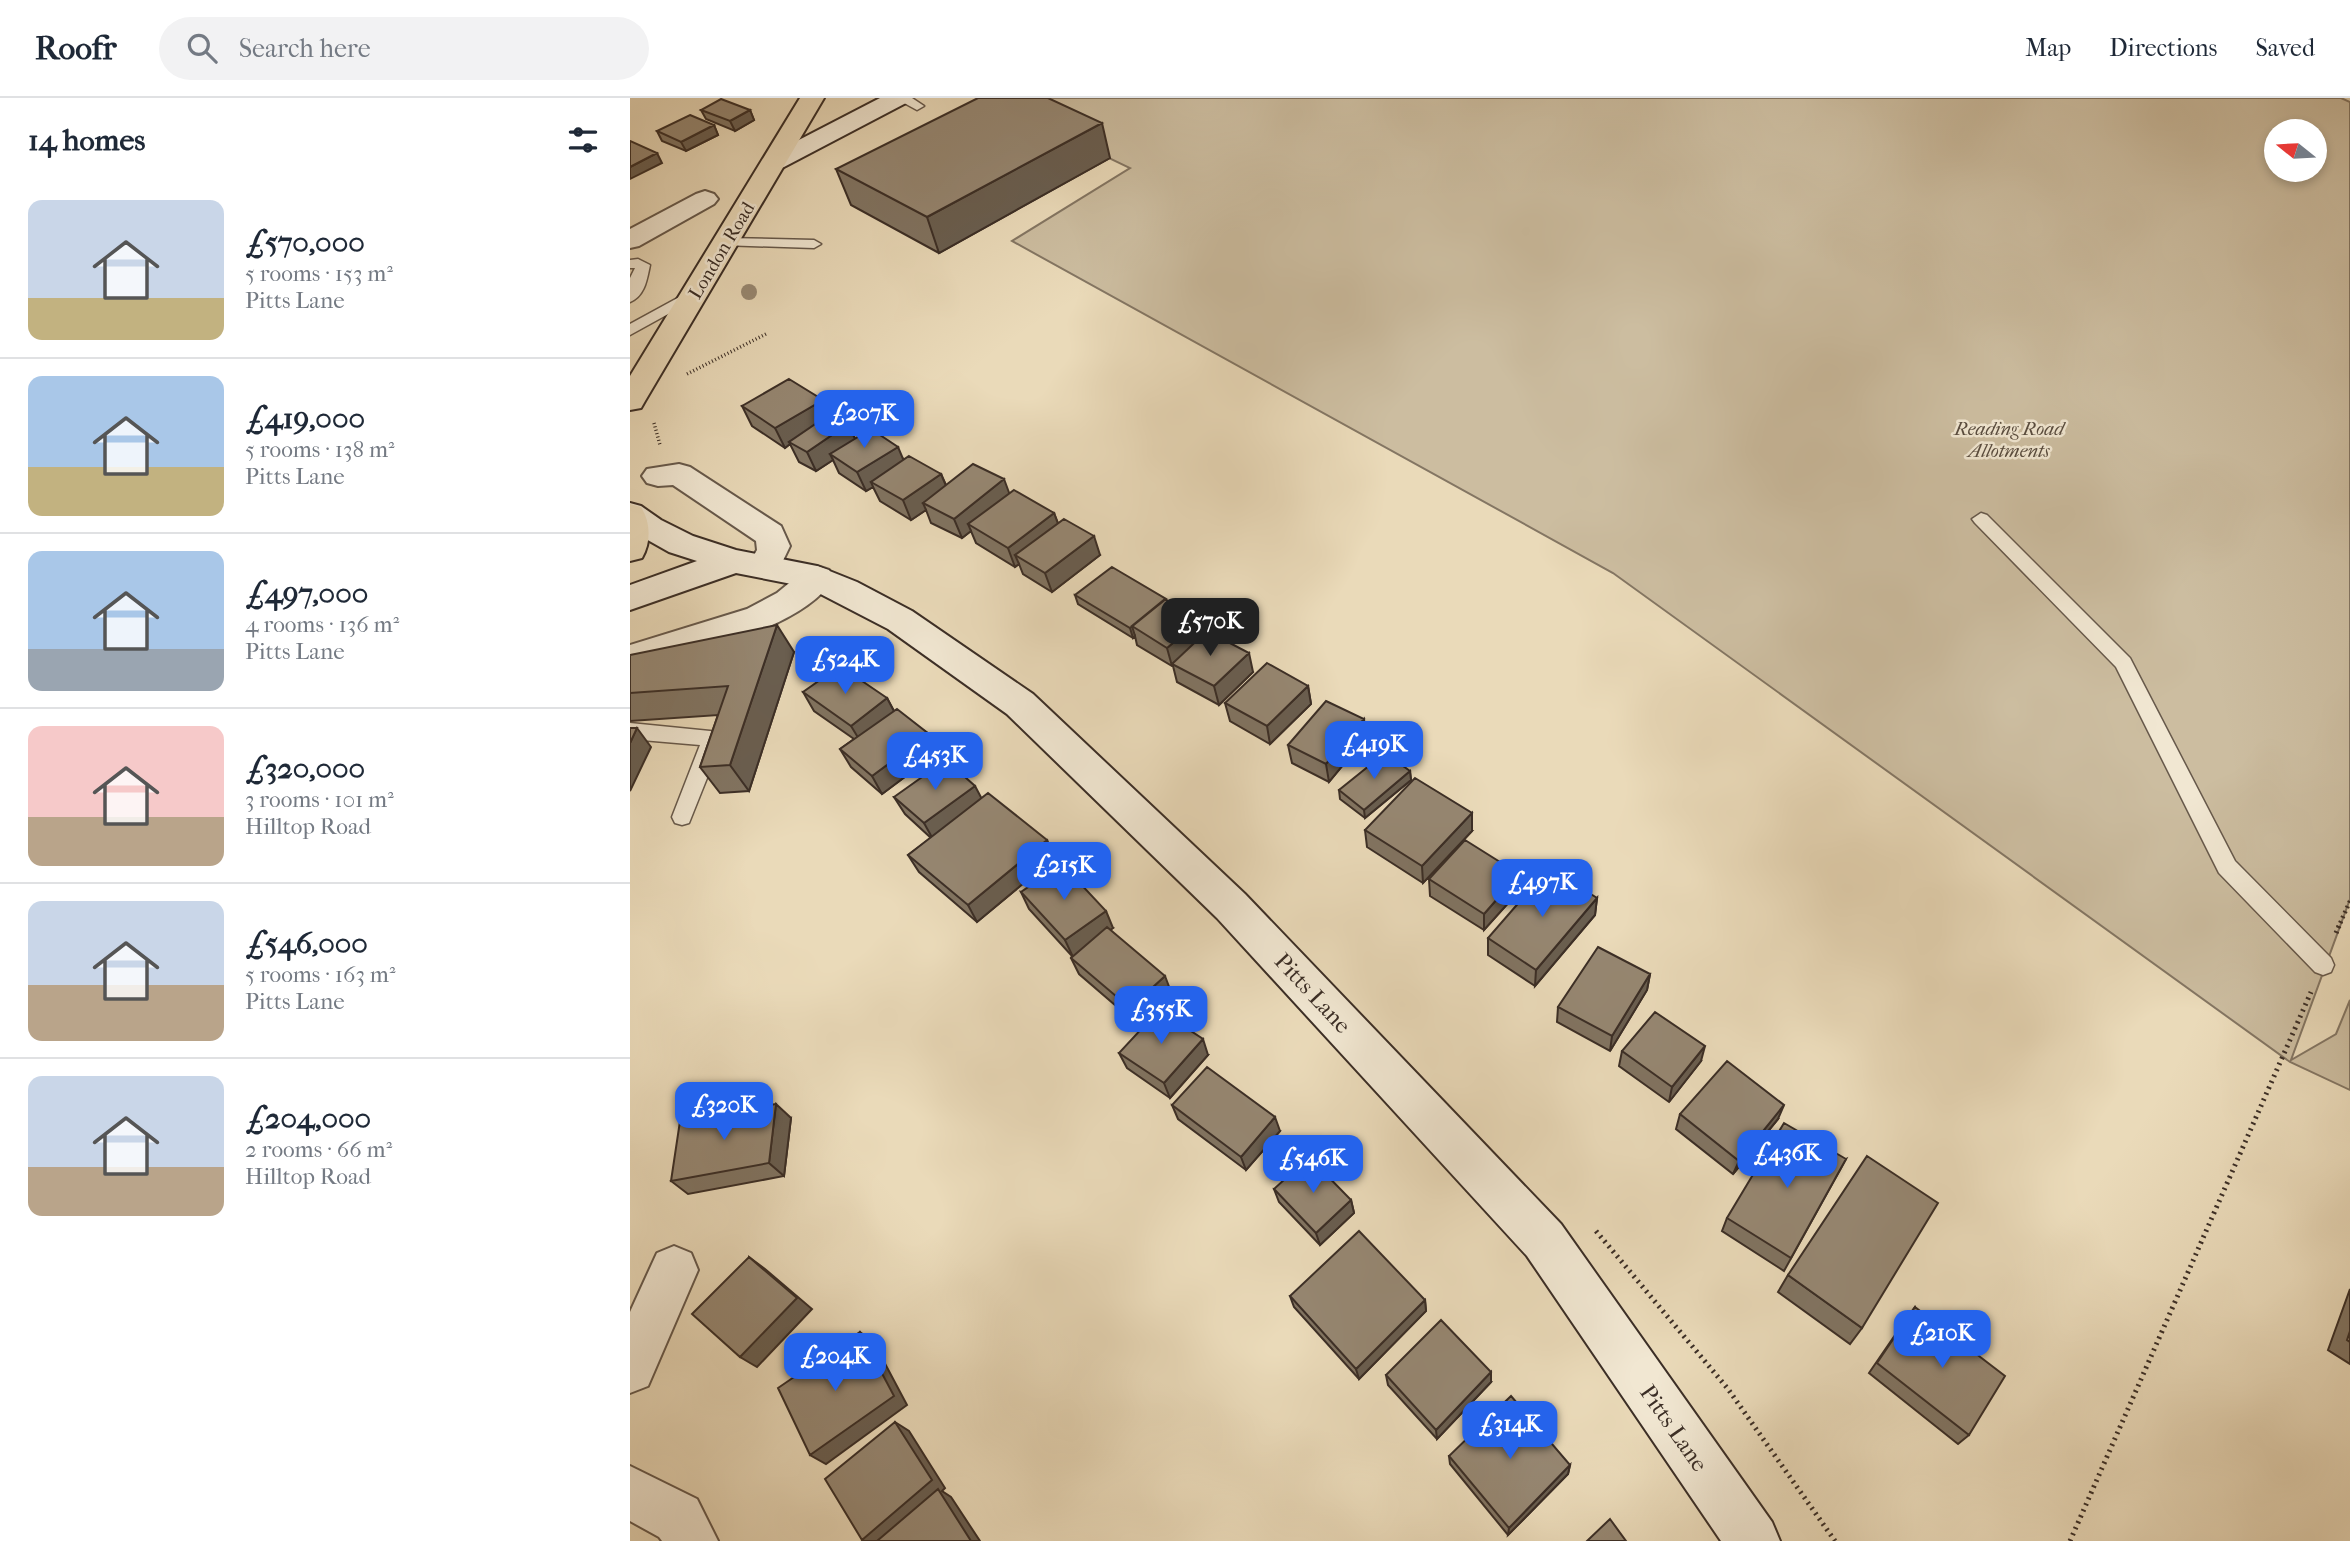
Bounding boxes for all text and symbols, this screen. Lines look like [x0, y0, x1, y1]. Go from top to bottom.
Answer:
search box [159, 17, 649, 80]
text: Roofr [35, 29, 117, 68]
icon: search [183, 29, 221, 67]
text: Search here [239, 33, 371, 64]
text: Map [2025, 34, 2071, 62]
text: Directions [2109, 34, 2217, 62]
text: Saved [2255, 34, 2315, 62]
north arrow [2264, 119, 2328, 182]
map controls [2264, 119, 2327, 182]
icon: filters [564, 121, 602, 159]
text: 14 homes [28, 123, 145, 158]
street label: London Road [684, 197, 760, 303]
text: £570,000 [245, 225, 365, 260]
icon: home [84, 228, 168, 312]
text: 5 rooms · 153 m² [245, 260, 393, 287]
text: Pitts Lane [245, 287, 345, 314]
pin: £207K [815, 390, 913, 450]
text: £207K [830, 399, 898, 426]
text: £419,000 [245, 401, 365, 436]
icon: home [84, 404, 168, 488]
park label: Reading Road Allotments [1952, 418, 2066, 462]
text: 5 rooms · 138 m² [245, 436, 395, 463]
text: Pitts Lane [245, 463, 345, 490]
text: £497,000 [245, 576, 368, 611]
icon: home [84, 579, 168, 663]
pin: £570K [1161, 598, 1259, 658]
text: £570K [1177, 607, 1243, 634]
text: 4 rooms · 136 m² [245, 611, 399, 638]
pin: £524K [796, 636, 894, 696]
text: Pitts Lane [245, 638, 345, 665]
text: £524K [811, 645, 879, 672]
pin: £419K [1325, 722, 1423, 781]
text: £419K [1341, 730, 1407, 757]
pin: £453K [886, 732, 984, 792]
text: £453K [903, 741, 967, 768]
text: £320,000 [245, 751, 365, 786]
icon: home [84, 754, 168, 838]
text: 3 rooms · 101 m² [245, 786, 394, 813]
text: Hilltop Road [245, 813, 371, 840]
pin: £215K [1015, 842, 1113, 902]
text: £215K [1033, 851, 1095, 878]
pin: £497K [1493, 860, 1591, 919]
text: £497K [1508, 868, 1576, 895]
text: £546,000 [245, 926, 368, 961]
icon: home [84, 929, 168, 1013]
street label: Pitts Lane [1269, 948, 1356, 1039]
text: 5 rooms · 163 m² [245, 961, 395, 988]
pin: £355K [1112, 986, 1210, 1046]
text: Pitts Lane [245, 988, 345, 1015]
text: £355K [1130, 995, 1192, 1022]
pin: £320K [675, 1082, 773, 1142]
text: £320K [691, 1091, 757, 1118]
text: £204,000 [245, 1101, 371, 1136]
icon: home [84, 1104, 168, 1188]
pin: £436K [1738, 1130, 1836, 1190]
text: 2 rooms · 66 m² [245, 1136, 392, 1163]
pin: £546K [1264, 1136, 1362, 1195]
text: £436K [1753, 1139, 1821, 1166]
text: £546K [1279, 1144, 1347, 1171]
text: Hilltop Road [245, 1163, 371, 1190]
pin: £210K [1893, 1310, 1991, 1370]
text: £210K [1910, 1319, 1974, 1346]
pin: £204K [786, 1334, 884, 1393]
text: £204K [800, 1342, 870, 1369]
street label: Pitts Lane [1634, 1380, 1713, 1477]
pin: £314K [1461, 1402, 1559, 1461]
text: £314K [1478, 1410, 1542, 1437]

